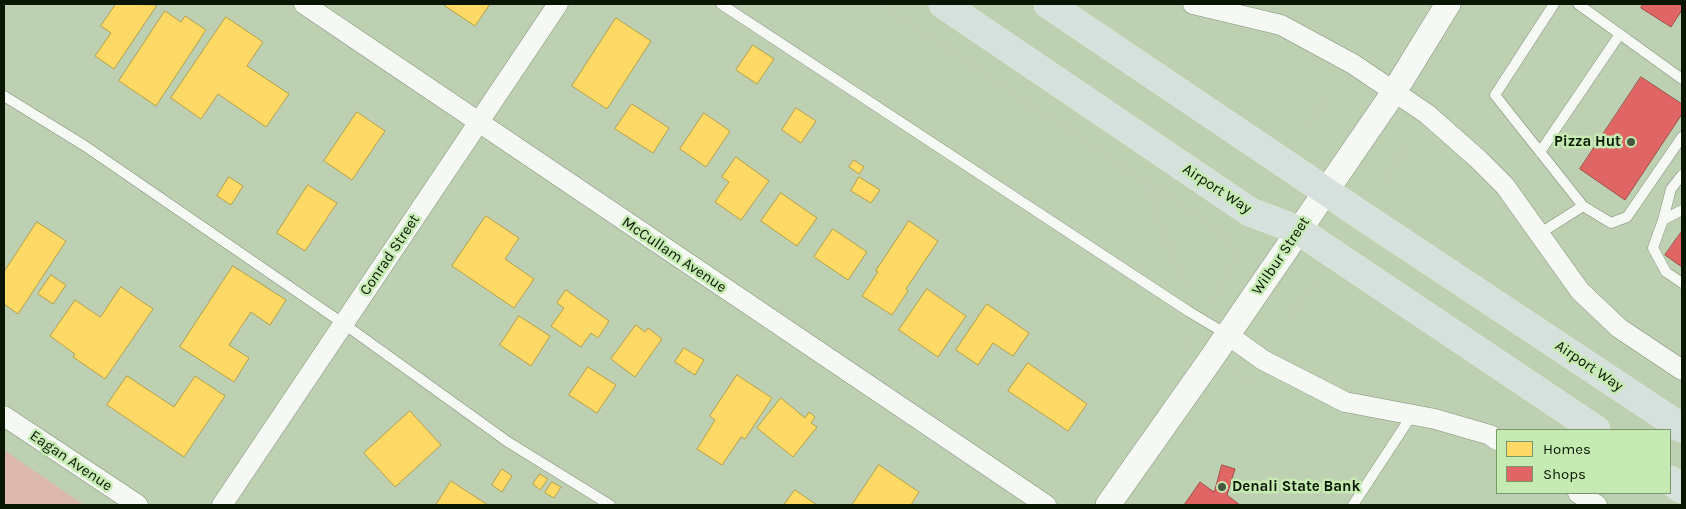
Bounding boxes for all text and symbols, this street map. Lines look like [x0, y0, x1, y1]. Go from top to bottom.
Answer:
place label: Pizza Hut [1554, 133, 1621, 151]
marker: Pizza Hut [1625, 136, 1637, 148]
street label: Airport Way [1179, 160, 1255, 218]
street label: Conrad Street [356, 211, 424, 299]
street label: McCullam Avenue [618, 213, 730, 297]
street label: Wilbur Street [1248, 214, 1314, 298]
street label: Airport Way [1552, 337, 1626, 395]
street label: Eagan Avenue [26, 427, 116, 495]
legend [1496, 429, 1671, 494]
text: Homes [1543, 440, 1591, 458]
text: Shops [1543, 465, 1586, 483]
place label: Denali State Bank [1232, 478, 1360, 496]
marker: Denali State Bank [1216, 481, 1228, 493]

